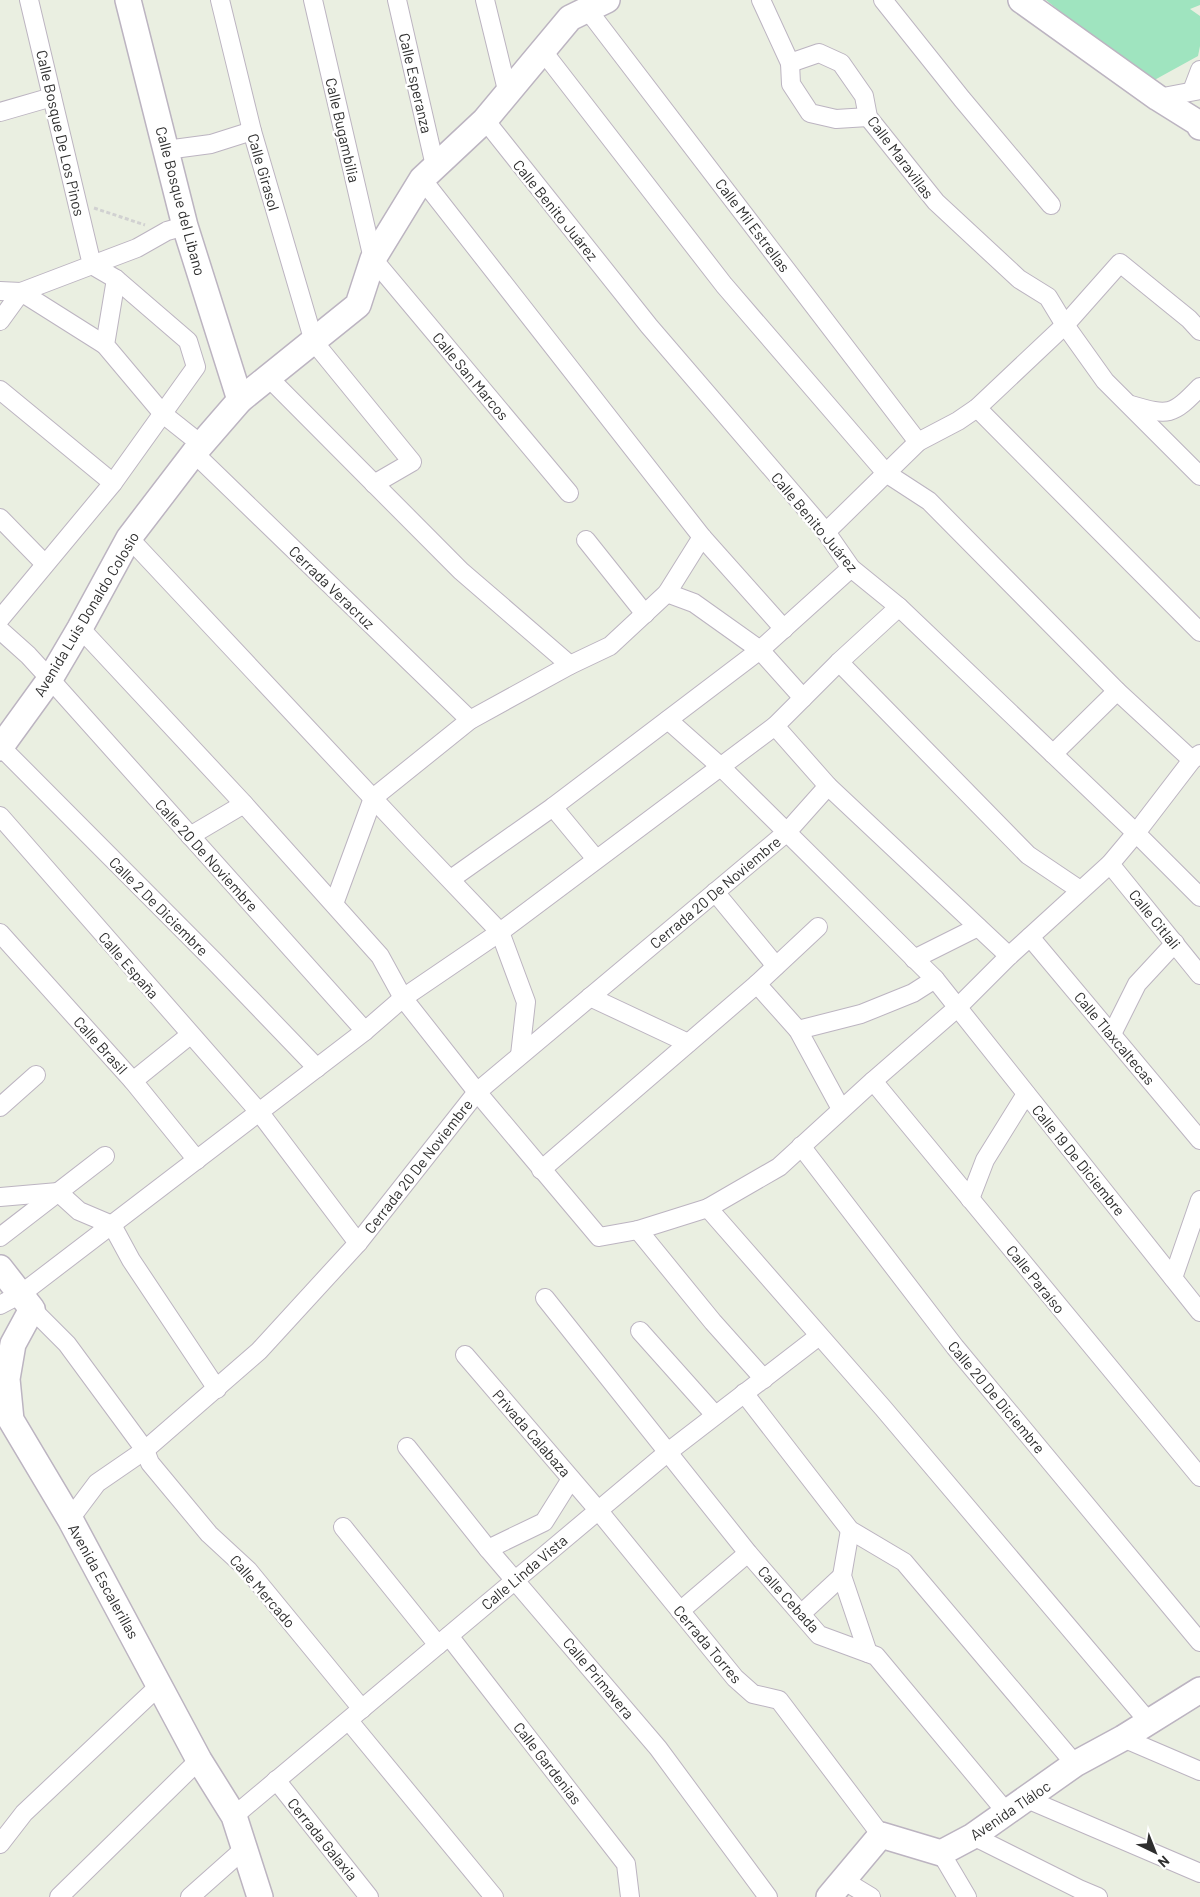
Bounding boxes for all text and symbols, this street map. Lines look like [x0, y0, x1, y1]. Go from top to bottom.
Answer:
street label: Calle Esperanza [396, 31, 436, 135]
street label: Calle Bosque De Los Pinos [33, 48, 89, 218]
street label: Calle Bugambilia [322, 76, 364, 184]
street label: Calle Maravillas [864, 112, 938, 202]
street label: Calle Bosque del Libano [152, 124, 210, 278]
street label: Calle Girasol [244, 131, 284, 213]
street label: Calle Benito Juárez [510, 156, 602, 264]
street label: Calle Mil Estrellas [712, 175, 794, 275]
street label: Calle San Marcos [429, 328, 513, 424]
street label: Calle Benito Juárez [768, 468, 862, 576]
street label: Avenida Luis Donaldo Colosio [30, 528, 142, 700]
street label: Cerrada Veracruz [286, 542, 379, 632]
street label: Calle 20 De Noviembre [152, 795, 262, 915]
street label: Cerrada 20 De Noviembre [646, 832, 784, 952]
street label: Calle 2 De Diciembre [106, 853, 212, 959]
street label: Calle Citlali [1126, 886, 1184, 952]
street label: Calle España [95, 928, 163, 1002]
street label: Calle Tlaxcaltecas [1071, 988, 1159, 1088]
street label: Calle Brasil [70, 1012, 132, 1078]
street label: Cerrada 20 De Noviembre [360, 1095, 476, 1237]
street label: Calle 19 De Diciembre [1029, 1101, 1129, 1219]
street label: Calle Paraíso [1003, 1241, 1069, 1317]
street label: Calle 20 De Diciembre [945, 1337, 1049, 1457]
street label: Privada Calabaza [489, 1386, 575, 1480]
street label: Avenida Escalerillas [65, 1520, 143, 1642]
street label: Calle Linda Vista [477, 1531, 571, 1613]
street label: Calle Mercado [227, 1551, 299, 1631]
street label: Calle Cebada [754, 1562, 824, 1636]
street label: Cerrada Torres [670, 1601, 746, 1687]
street label: Calle Primavera [560, 1634, 638, 1722]
street label: Calle Gardenias [510, 1718, 586, 1808]
street label: Avenida Tláloc [966, 1776, 1054, 1844]
street label: Cerrada Galaxia [284, 1794, 362, 1884]
north arrow [1130, 1827, 1180, 1877]
text: N [1155, 1852, 1173, 1871]

